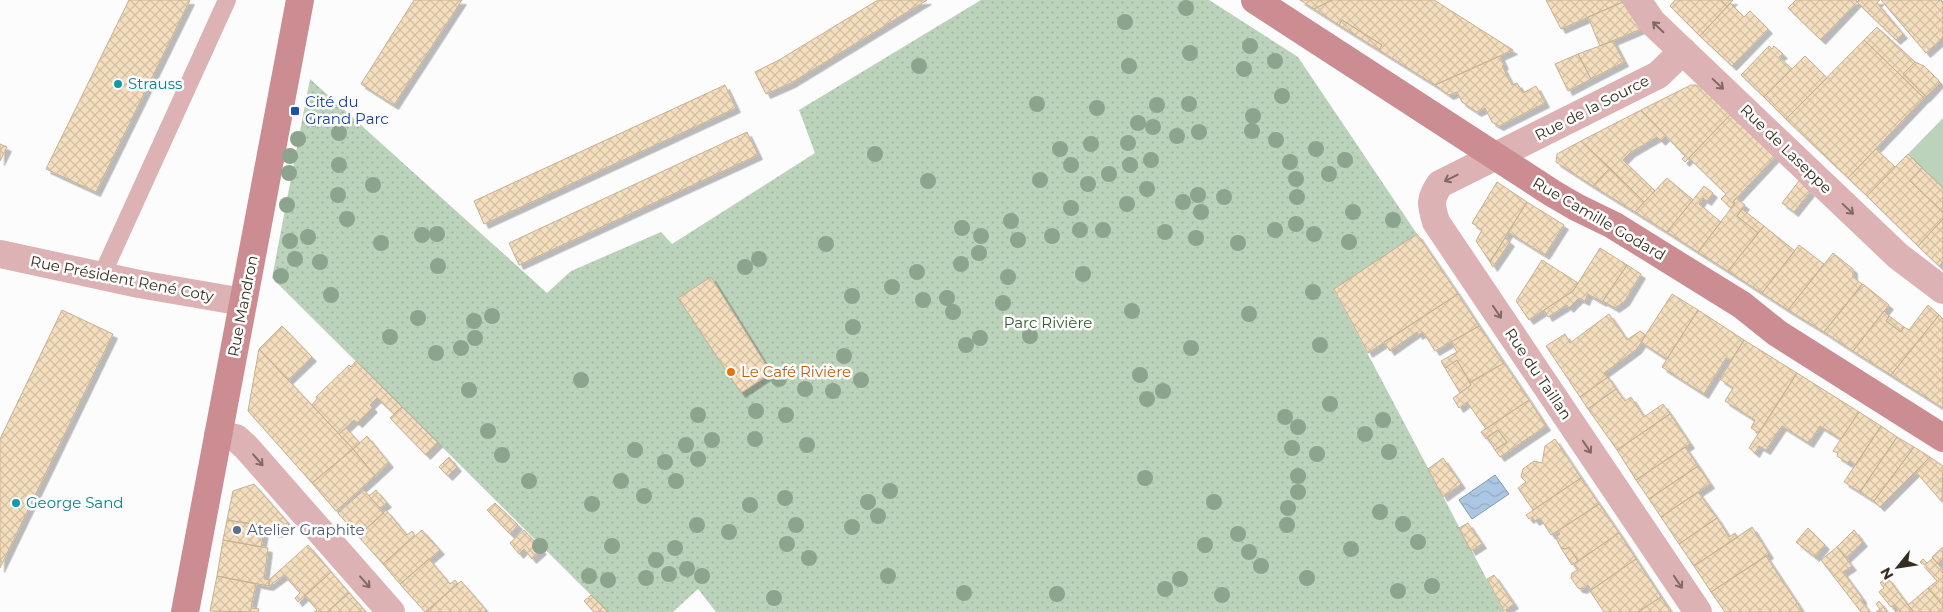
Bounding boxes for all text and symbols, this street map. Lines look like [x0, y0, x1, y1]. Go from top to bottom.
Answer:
one-way arrow [1652, 22, 1664, 34]
street label: Rue de la Source [1531, 71, 1652, 145]
place label: Strauss [128, 74, 182, 93]
marker: Strauss [112, 78, 124, 90]
one-way arrow [1712, 78, 1725, 90]
place label: Cité du Grand Parc [305, 92, 389, 128]
street label: Rue de Laseppe [1736, 100, 1836, 197]
marker: Cité du Grand Parc [289, 105, 301, 117]
one-way arrow [1444, 173, 1459, 183]
street label: Rue Camille Godard [1529, 173, 1669, 264]
one-way arrow [1842, 203, 1854, 215]
street label: Rue Président René Coty [29, 251, 216, 306]
street label: Rue Mandron [223, 254, 262, 358]
one-way arrow [1492, 305, 1502, 319]
park label: Parc Rivière [1004, 313, 1092, 332]
street label: Rue du Taillan [1501, 324, 1576, 423]
place label: Le Café Rivière [741, 362, 851, 381]
marker: Le Café Rivière [725, 366, 737, 378]
one-way arrow [1582, 440, 1592, 454]
one-way arrow [252, 453, 263, 466]
place label: George Sand [26, 493, 124, 512]
marker: George Sand [10, 497, 22, 509]
place label: Atelier Graphite [247, 520, 365, 539]
marker: Atelier Graphite [231, 524, 243, 536]
north arrow [1873, 542, 1923, 592]
text: N [1876, 564, 1897, 583]
one-way arrow [1673, 575, 1683, 589]
one-way arrow [359, 576, 370, 589]

